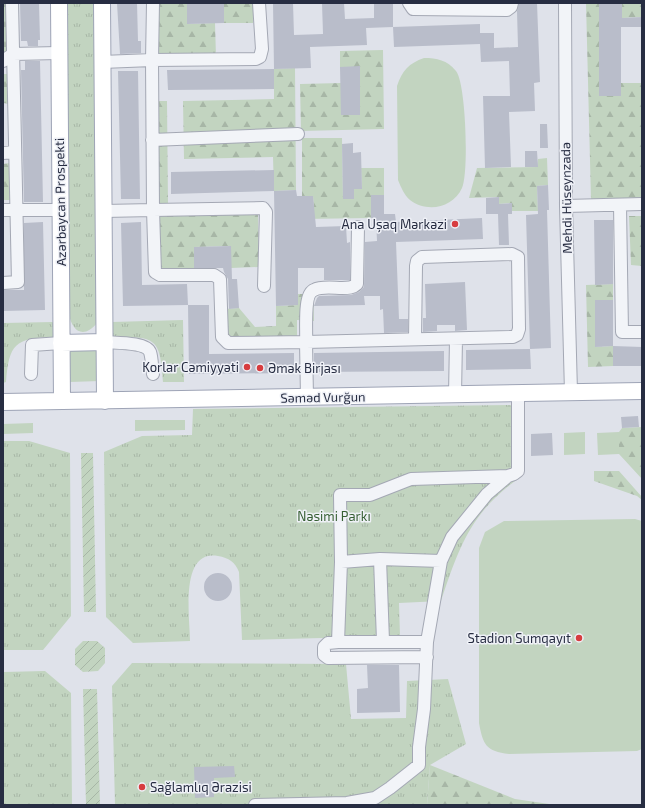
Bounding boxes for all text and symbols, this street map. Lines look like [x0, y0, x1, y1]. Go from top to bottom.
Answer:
street label: Azərbaycan Prospekti [51, 138, 69, 266]
street label: Mehdi Hüseynzadə [557, 142, 575, 254]
place label: Ana Uşaq Mərkəzi [342, 216, 447, 233]
marker: Ana Uşaq Mərkəzi [450, 219, 460, 229]
place label: Korlar Cəmiyyəti [142, 359, 239, 375]
place label: Əmək Birjası [268, 360, 341, 376]
marker: Korlar Cəmiyyəti [242, 362, 252, 372]
marker: Əmək Birjası [255, 363, 265, 373]
street label: Səməd Vurğun [280, 388, 366, 406]
park label: Nəsimi Parkı [297, 508, 371, 524]
place label: Stadion Sumqayıt [467, 630, 571, 646]
marker: Stadion Sumqayıt [574, 633, 584, 643]
place label: Sağlamlıq Ərazisi [150, 779, 252, 795]
marker: Sağlamlıq Ərazisi [137, 782, 147, 792]

